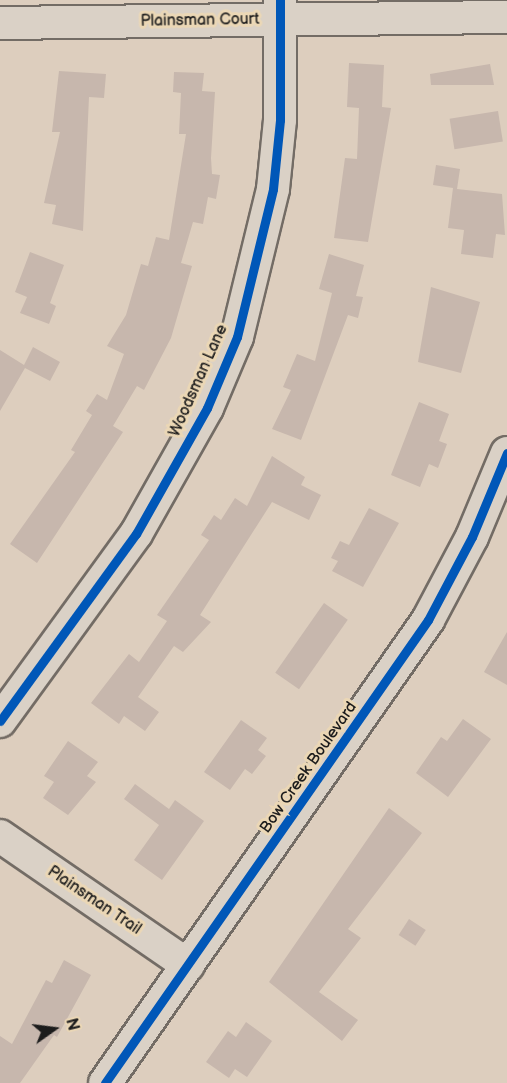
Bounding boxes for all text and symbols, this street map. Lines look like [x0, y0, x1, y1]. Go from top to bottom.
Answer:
street label: Plainsman Court [140, 10, 260, 32]
street label: Woodsman Lane [166, 322, 232, 440]
street label: Bow Creek Boulevard [256, 699, 362, 837]
street label: Plainsman Trail [43, 862, 145, 940]
north arrow [24, 999, 84, 1059]
text: N [61, 1016, 83, 1033]

